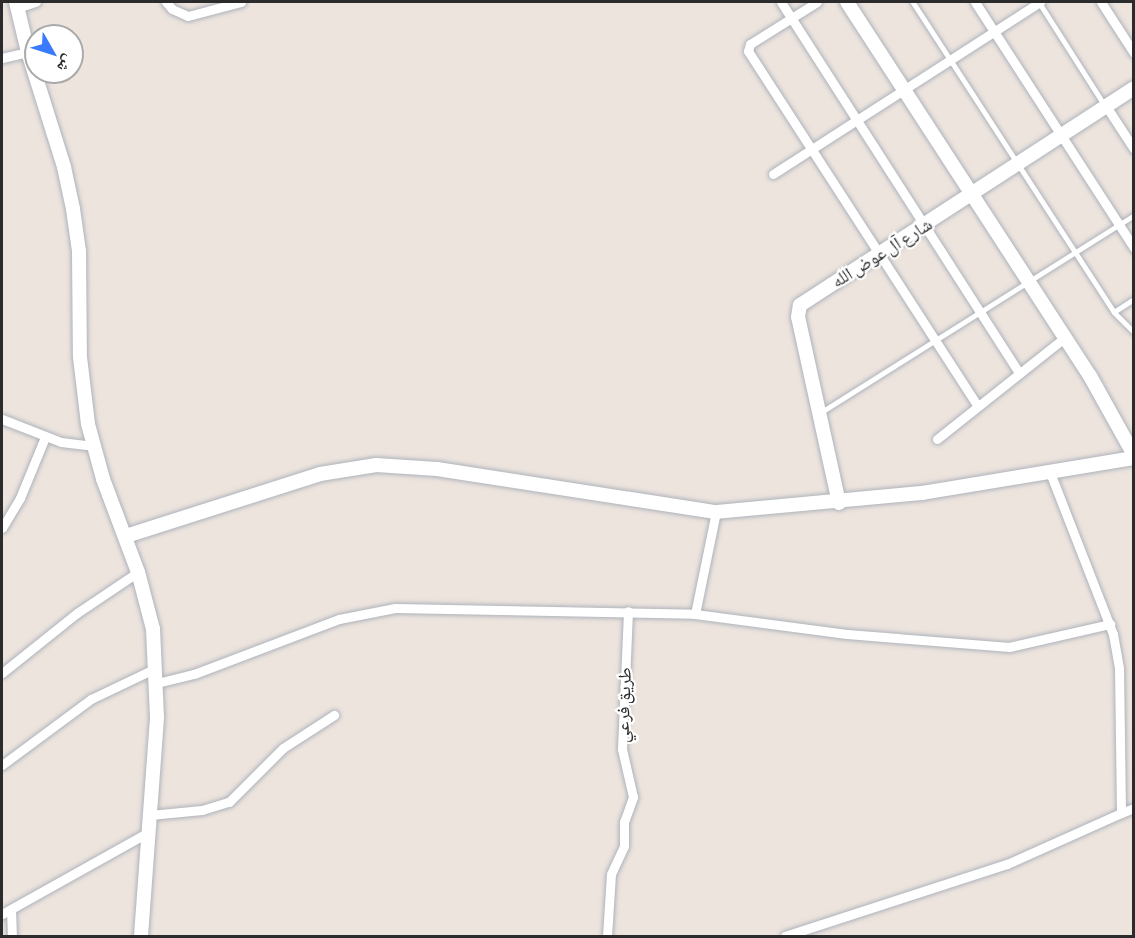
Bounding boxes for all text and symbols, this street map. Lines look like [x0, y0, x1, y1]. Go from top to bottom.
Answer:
north arrow [24, 24, 84, 84]
text: ش [54, 52, 79, 76]
street label: شارع آل عوض الله [828, 214, 936, 292]
street label: طريق فرعي [612, 667, 636, 743]

